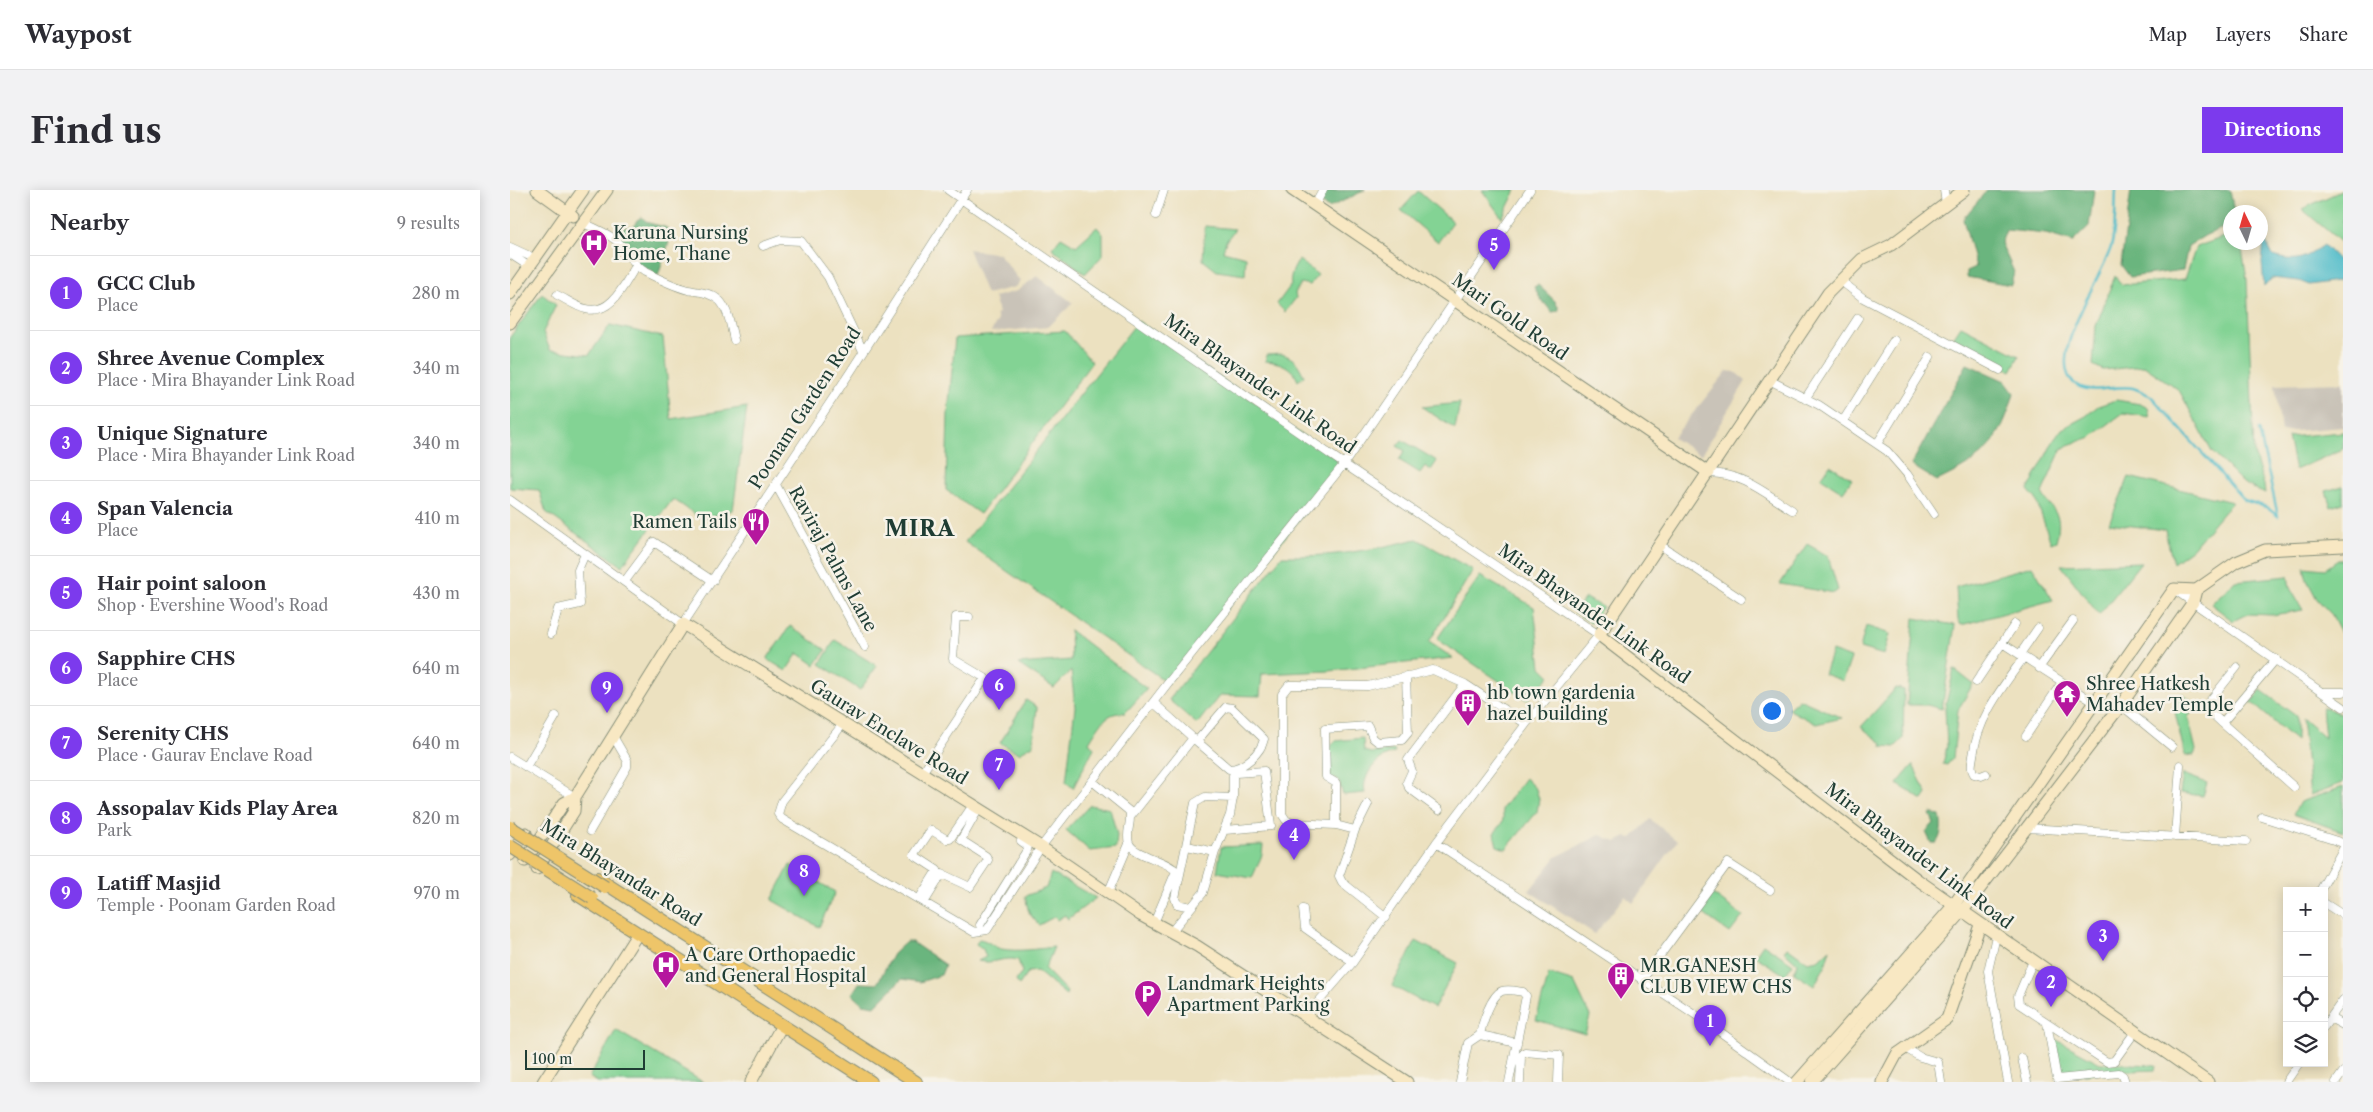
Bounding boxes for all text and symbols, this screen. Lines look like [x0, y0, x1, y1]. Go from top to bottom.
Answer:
text: Waypost [25, 20, 132, 49]
text: Map [2149, 24, 2187, 46]
text: Layers [2215, 24, 2271, 46]
text: Share [2299, 24, 2348, 46]
button: Directions [2202, 107, 2343, 153]
text: Find us [30, 109, 162, 152]
north arrow [2223, 205, 2268, 250]
text: Nearby [50, 210, 129, 235]
text: 9 results [397, 213, 460, 233]
place label: Karuna Nursing Home, Thane [613, 222, 748, 265]
hospital icon: Karuna Nursing Home, Thane [579, 228, 609, 267]
pin: 5 [1478, 229, 1510, 270]
street label: Mari Gold Road [1448, 269, 1572, 365]
text: GCC Club [97, 272, 195, 295]
text: 1 [62, 283, 70, 303]
text: 280 m [412, 283, 460, 303]
text: Place [97, 295, 138, 315]
street label: Mira Bhayander Link Road [1160, 309, 1360, 459]
street label: Poonam Garden Road [744, 323, 866, 493]
text: Shree Avenue Complex [97, 347, 324, 370]
text: 2 [61, 358, 71, 378]
text: 340 m [413, 358, 460, 378]
text: Place · Mira Bhayander Link Road [97, 370, 355, 390]
text: Unique Signature [97, 422, 268, 445]
text: 3 [61, 433, 71, 453]
text: 340 m [413, 433, 460, 453]
text: Place · Mira Bhayander Link Road [97, 445, 355, 465]
street label: Raviraj Palms Lane [784, 482, 882, 636]
text: Span Valencia [97, 497, 233, 520]
restaurant icon: Ramen Tails [741, 507, 771, 546]
text: 4 [61, 508, 71, 528]
text: 410 m [415, 508, 460, 528]
place label: Ramen Tails [632, 511, 737, 533]
district label: MIRA [885, 515, 955, 542]
text: Place [97, 520, 138, 540]
street label: Mira Bhayander Link Road [1494, 539, 1694, 689]
text: Hair point saloon [97, 572, 266, 595]
text: 5 [62, 583, 70, 603]
text: 430 m [413, 583, 460, 603]
text: Shop · Evershine Wood's Road [97, 595, 328, 615]
text: Sapphire CHS [97, 647, 235, 670]
text: 6 [61, 658, 71, 678]
text: 640 m [412, 658, 460, 678]
pin: 6 [983, 669, 1015, 710]
text: Place [97, 670, 138, 690]
pin: 9 [591, 672, 623, 713]
place label: Shree Hatkesh Mahadev Temple [2086, 673, 2234, 716]
street label: Gaurav Enclave Road [806, 675, 972, 789]
temple icon: Shree Hatkesh Mahadev Temple [2052, 679, 2082, 718]
place label: hb town gardenia hazel building [1487, 682, 1636, 725]
building icon: hb town gardenia hazel building [1453, 688, 1483, 727]
your location [1759, 698, 1785, 724]
text: Serenity CHS [97, 722, 229, 745]
text: 7 [62, 733, 70, 753]
text: 640 m [412, 733, 460, 753]
text: Place · Gaurav Enclave Road [97, 745, 313, 765]
pin: 7 [983, 749, 1015, 790]
street label: Mira Bhayander Link Road [1821, 778, 2017, 934]
text: Assopalav Kids Play Area [97, 797, 338, 820]
text: 8 [61, 808, 71, 828]
text: 820 m [412, 808, 460, 828]
street label: Mira Bhayandar Road [537, 815, 705, 931]
pin: 4 [1278, 819, 1310, 860]
text: Park [97, 820, 132, 840]
pin: 8 [788, 855, 820, 896]
text: Latiff Masjid [97, 872, 221, 895]
text: 9 [61, 883, 71, 903]
text: 970 m [413, 883, 460, 903]
map controls [2283, 887, 2328, 1067]
button: + [2283, 887, 2328, 932]
text: Temple · Poonam Garden Road [97, 895, 336, 915]
pin: 3 [2087, 920, 2119, 961]
button: − [2283, 932, 2328, 977]
place label: A Care Orthopaedic and General Hospital [684, 944, 866, 987]
hospital icon: A Care Orthopaedic and General Hospital [651, 950, 681, 989]
place label: MR.GANESH CLUB VIEW CHS [1640, 955, 1792, 998]
building icon: MR.GANESH CLUB VIEW CHS [1606, 961, 1636, 1000]
pin: 2 [2035, 966, 2067, 1007]
place label: Landmark Heights Apartment Parking [1166, 973, 1330, 1016]
button: locate [2283, 977, 2328, 1022]
parking icon: Landmark Heights Apartment Parking [1133, 979, 1163, 1018]
pin: 1 [1694, 1005, 1726, 1046]
button: layers [2283, 1022, 2328, 1067]
scale bar [525, 1047, 645, 1070]
text: 100 m [532, 1050, 572, 1068]

